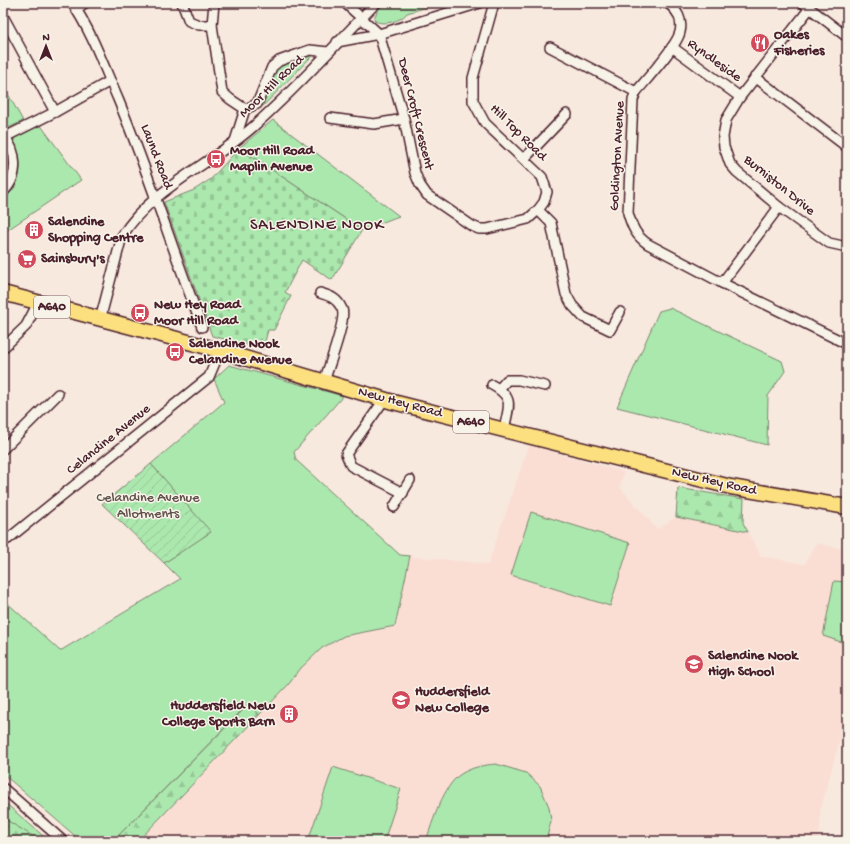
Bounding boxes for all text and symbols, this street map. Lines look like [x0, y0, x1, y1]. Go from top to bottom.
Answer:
north arrow [26, 26, 66, 66]
place label: Oakes Fisheries [773, 27, 825, 60]
text: N [42, 32, 50, 44]
restaurant icon: Oakes Fisheries [749, 32, 771, 54]
street label: Ryndleside [684, 36, 745, 87]
street label: Moor Hill Road [236, 51, 309, 122]
street label: Deer Croft Crescent [393, 56, 437, 173]
street label: Goldington Avenue [607, 100, 629, 211]
street label: Hill Top Road [486, 101, 551, 166]
street label: Laund Road [136, 122, 177, 194]
place label: Moor Hill Road Maplin Avenue [230, 143, 315, 176]
bus stop icon: Moor Hill Road Maplin Avenue [205, 148, 227, 170]
street label: Burniston Drive [739, 151, 819, 220]
place label: Salendine Shopping Centre [48, 214, 144, 247]
district label: SALENDINE NOOK [250, 217, 385, 236]
building icon: Salendine Shopping Centre [23, 219, 45, 241]
supermarket icon: Sainsbury's [16, 248, 38, 270]
place label: Sainsbury's [41, 251, 105, 268]
road number: A640 [34, 296, 70, 318]
place label: New Hey Road Moor Hill Road [154, 297, 242, 330]
bus stop icon: New Hey Road Moor Hill Road [129, 302, 151, 324]
place label: Salendine Nook Celandine Avenue [188, 336, 293, 369]
bus stop icon: Salendine Nook Celandine Avenue [164, 341, 186, 363]
street label: New Hey Road [356, 384, 446, 423]
street label: Celandine Avenue [64, 401, 155, 479]
road number: A640 [453, 411, 489, 433]
street label: New Hey Road [670, 464, 760, 500]
park label: Celandine Avenue Allotments [97, 490, 200, 523]
place label: Salendine Nook High School [708, 648, 799, 681]
school or university icon: Salendine Nook High School [683, 653, 705, 675]
place label: Huddersfield New College [415, 684, 491, 717]
school or university icon: Huddersfield New College [390, 689, 412, 711]
place label: Huddersfield New College Sports Barn [161, 698, 275, 731]
building icon: Huddersfield New College Sports Barn [278, 703, 300, 725]

